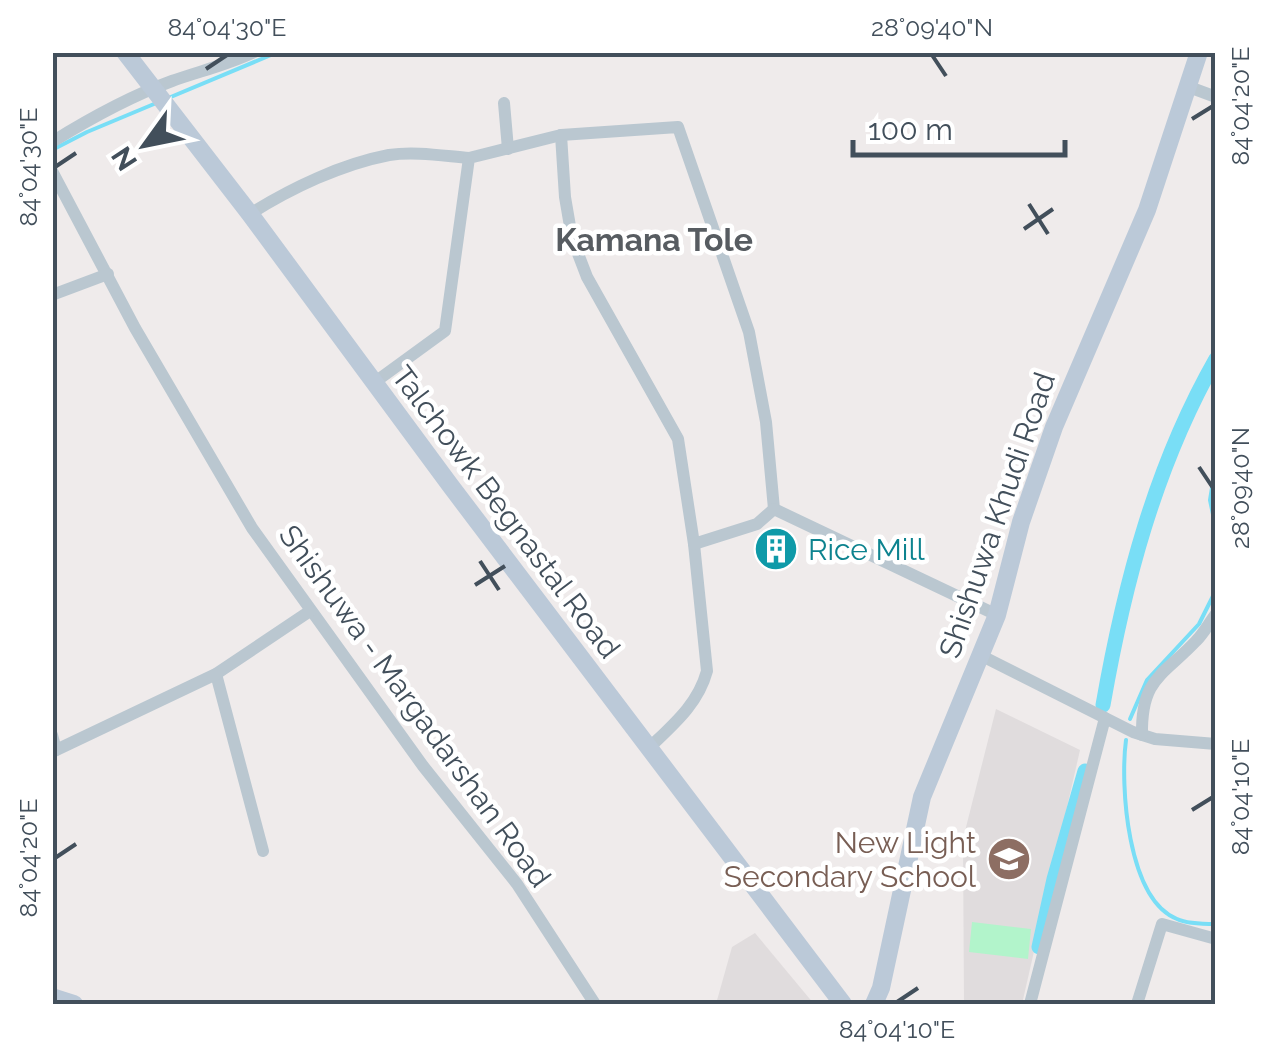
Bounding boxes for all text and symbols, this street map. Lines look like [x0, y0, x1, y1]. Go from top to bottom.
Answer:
text: 84°04'30"E [167, 12, 287, 42]
text: 28°09'40"N [871, 12, 993, 42]
text: 84°04'20"E [1225, 47, 1255, 165]
north arrow [95, 95, 195, 195]
scale bar [853, 95, 1066, 157]
text: 84°04'30"E [13, 107, 43, 227]
text: 100 m [868, 112, 953, 147]
text: N [105, 140, 144, 176]
district label: Kamana Tole [555, 221, 753, 258]
street label: Talchowk Begnastal Road [385, 359, 627, 665]
street label: Shishuwa Khudi Road [932, 368, 1062, 662]
text: 28°09'40"N [1225, 427, 1255, 549]
street label: Shishuwa - Margadarshan Road [272, 518, 558, 894]
building icon: Rice Mill [753, 526, 799, 572]
place label: Rice Mill [808, 532, 926, 567]
text: 84°04'10"E [1225, 739, 1255, 855]
text: 84°04'20"E [13, 799, 43, 917]
place label: New Light Secondary School [724, 825, 977, 894]
school or university icon: New Light Secondary School [986, 836, 1032, 882]
text: 84°04'10"E [839, 1014, 955, 1044]

